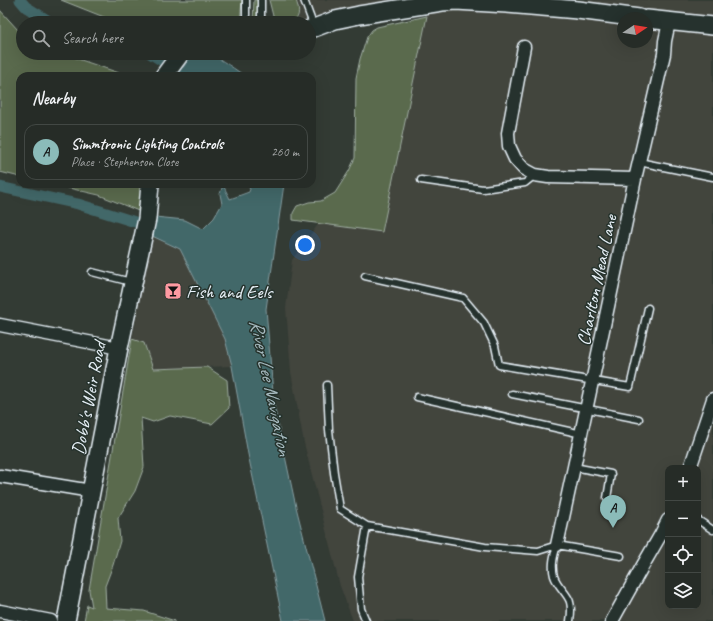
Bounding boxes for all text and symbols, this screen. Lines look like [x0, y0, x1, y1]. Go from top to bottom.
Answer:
north arrow [617, 12, 653, 48]
search box [16, 16, 316, 60]
icon: search [30, 27, 52, 49]
text: Search here [62, 29, 123, 48]
text: Nearby [32, 88, 75, 109]
text: Simmtronic Lighting Controls [71, 135, 223, 154]
text: A [43, 144, 49, 160]
text: 260 m [271, 144, 299, 160]
text: Place · Stephenson Close [71, 154, 178, 170]
street label: Charlton Mead Lane [571, 211, 623, 348]
your location [295, 235, 315, 255]
place label: Fish and Eels [186, 280, 274, 304]
bar icon: Fish and Eels [163, 281, 183, 301]
water label: River Lee Navigation [244, 317, 298, 459]
street label: Dobb's Weir Road [66, 337, 112, 457]
map controls [665, 465, 701, 609]
button: + [665, 465, 701, 501]
pin: A [600, 495, 626, 528]
button: − [665, 501, 701, 537]
button: locate [665, 537, 701, 573]
button: layers [665, 573, 701, 609]

